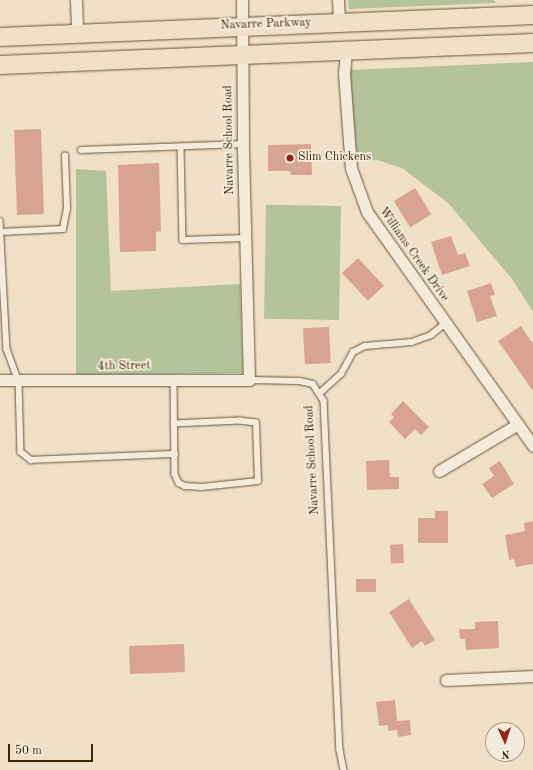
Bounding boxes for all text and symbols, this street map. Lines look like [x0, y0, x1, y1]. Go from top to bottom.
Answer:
street label: Navarre Parkway [220, 16, 312, 34]
street label: Navarre School Road [222, 85, 238, 195]
place label: Slim Chickens [298, 151, 371, 165]
marker: Slim Chickens [285, 153, 295, 163]
street label: Williams Creek Drive [375, 205, 451, 305]
street label: 4th Street [97, 359, 151, 375]
street label: Navarre School Road [303, 405, 323, 515]
north arrow [485, 722, 525, 762]
scale bar [10, 736, 95, 762]
text: 50 m [15, 745, 42, 757]
text: N [501, 748, 510, 759]

